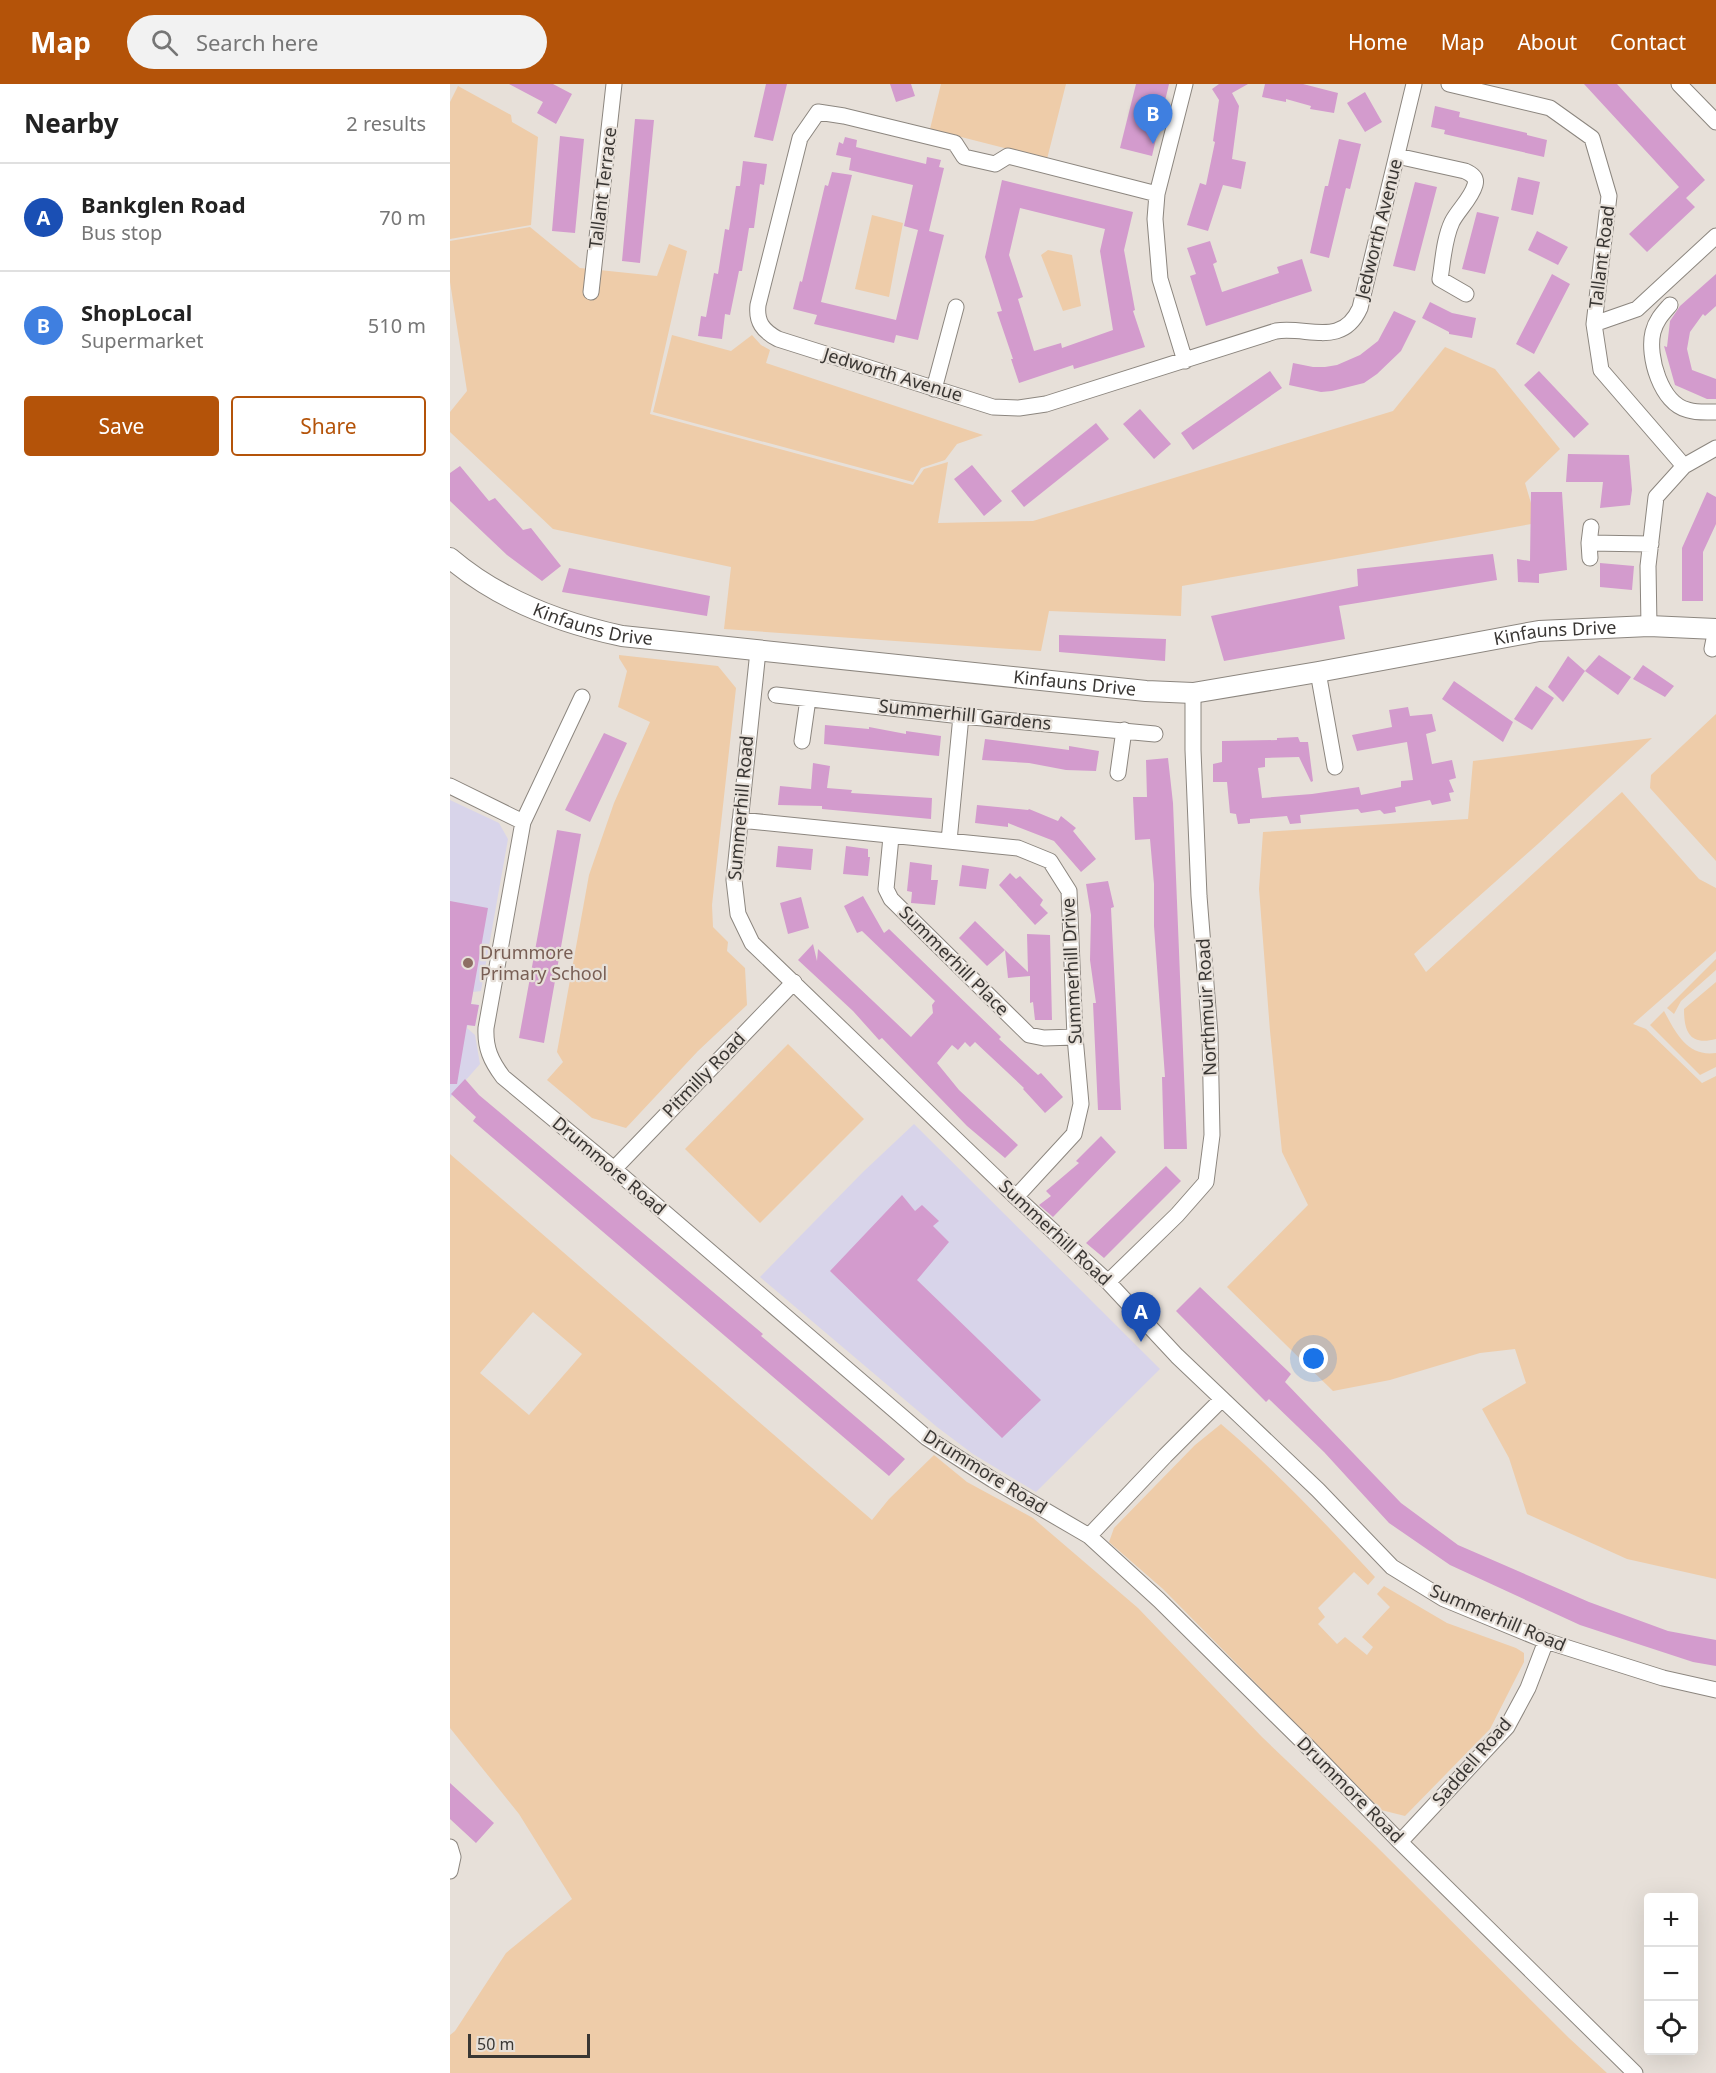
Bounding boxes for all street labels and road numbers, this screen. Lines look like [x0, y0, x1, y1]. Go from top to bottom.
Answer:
street label: Tallant Terrace [583, 126, 621, 250]
street label: Jedworth Avenue [1348, 156, 1407, 304]
street label: Tallant Road [1583, 204, 1619, 310]
street label: Jedworth Avenue [819, 341, 966, 407]
street label: Kinfauns Drive [530, 597, 654, 650]
street label: Kinfauns Drive [1492, 614, 1617, 650]
street label: Kinfauns Drive [1012, 664, 1137, 701]
street label: Summerhill Gardens [878, 693, 1053, 735]
street label: Summerhill Road [722, 735, 758, 881]
street label: Summerhill Drive [1055, 897, 1087, 1045]
street label: Summerhill Place [894, 900, 1015, 1021]
street label: Northmuir Road [1190, 938, 1222, 1076]
street label: Pitmilly Road [656, 1026, 750, 1122]
street label: Drummore Road [548, 1111, 672, 1220]
street label: Summerhill Road [994, 1174, 1117, 1291]
street label: Drummore Road [919, 1424, 1052, 1519]
street label: Summerhill Road [1427, 1578, 1570, 1657]
street label: Saddell Road [1426, 1712, 1516, 1811]
street label: Drummore Road [1292, 1731, 1409, 1848]

